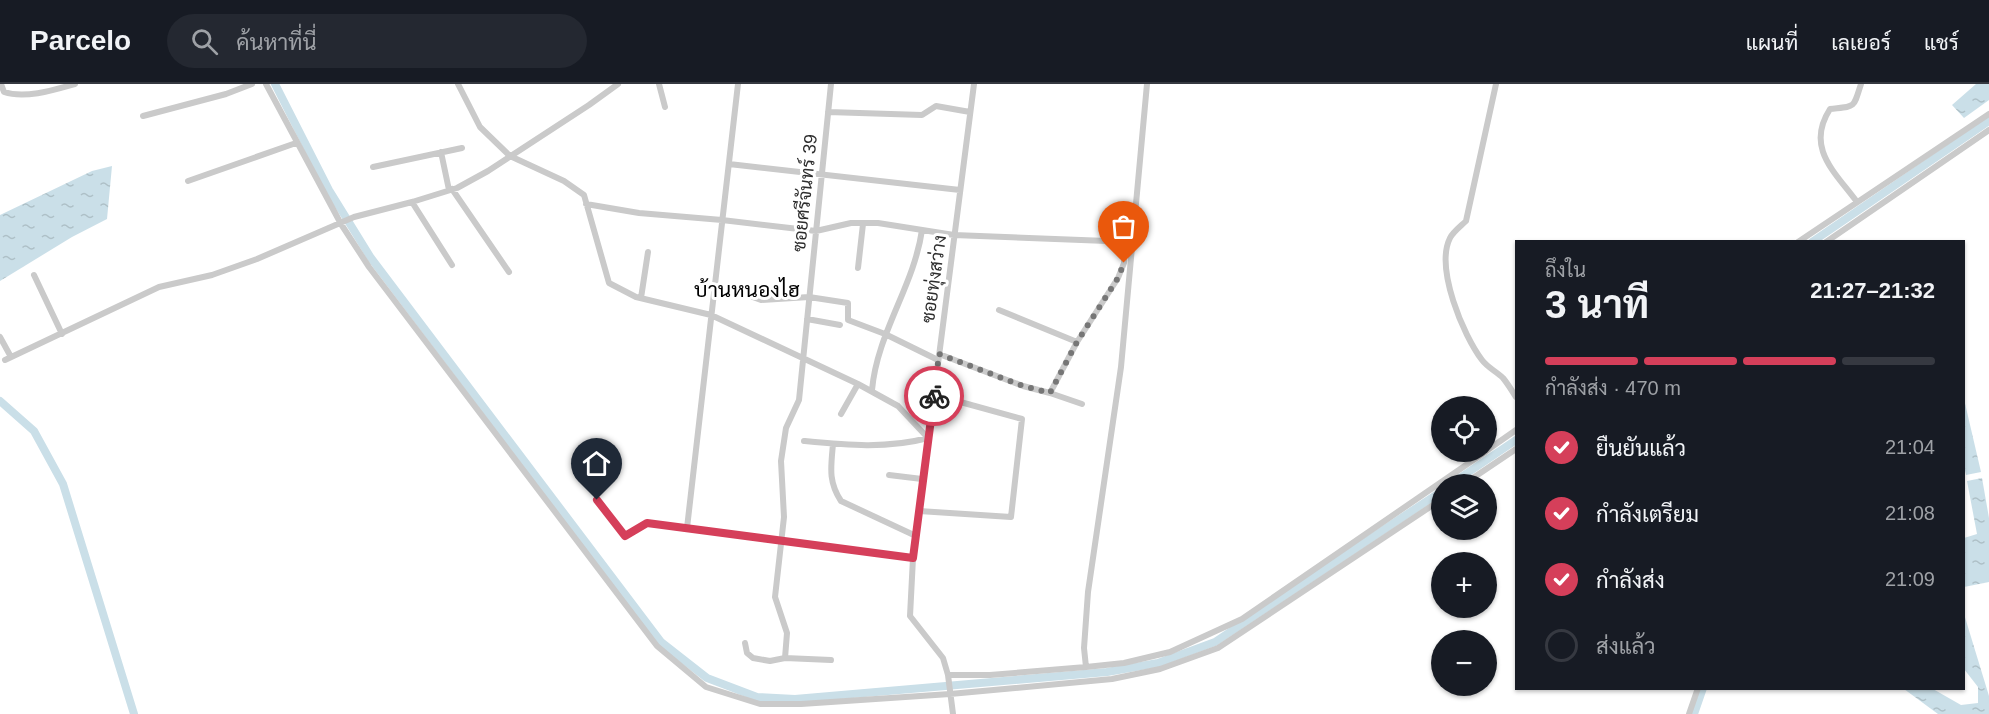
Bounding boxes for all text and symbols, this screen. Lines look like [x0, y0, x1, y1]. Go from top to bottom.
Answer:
search box [167, 14, 587, 68]
text: Parcelo [30, 25, 131, 56]
icon: search [188, 25, 221, 58]
text: ค้นหาที่นี่ [236, 30, 317, 55]
text: แผนที่ [1746, 31, 1798, 54]
text: เลเยอร์ [1831, 31, 1891, 54]
text: แชร์ [1924, 31, 1959, 54]
street label: ซอยศรีจันทร์ 39 [786, 133, 821, 253]
pin [1098, 201, 1149, 263]
icon: bag [1107, 210, 1140, 243]
street label: ซอยทุ่งสว่าง [916, 234, 952, 324]
text: ถึงใน [1545, 259, 1586, 281]
district label: บ้านหนองไฮ [694, 277, 800, 301]
text: 21:27–21:32 [1810, 278, 1935, 303]
text: 3 นาที [1545, 283, 1649, 326]
courier [904, 366, 964, 426]
text: กำลังส่ง · 470 m [1545, 377, 1681, 399]
icon: bike [918, 380, 951, 413]
map controls [1431, 396, 1497, 696]
button: locate [1431, 396, 1497, 462]
icon: check [1545, 431, 1578, 464]
text: ยืนยันแล้ว [1596, 436, 1686, 461]
text: 21:04 [1885, 436, 1935, 458]
pin [571, 438, 622, 500]
icon: home [580, 447, 613, 480]
button: layers [1431, 474, 1497, 540]
icon: check [1545, 497, 1578, 530]
text: กำลังเตรียม [1596, 502, 1699, 527]
text: 21:08 [1885, 502, 1935, 524]
button: + [1431, 552, 1497, 618]
icon: check [1545, 563, 1578, 596]
text: กำลังส่ง [1596, 568, 1665, 593]
text: 21:09 [1885, 568, 1935, 590]
button: − [1431, 630, 1497, 696]
text: ส่งแล้ว [1596, 634, 1656, 659]

